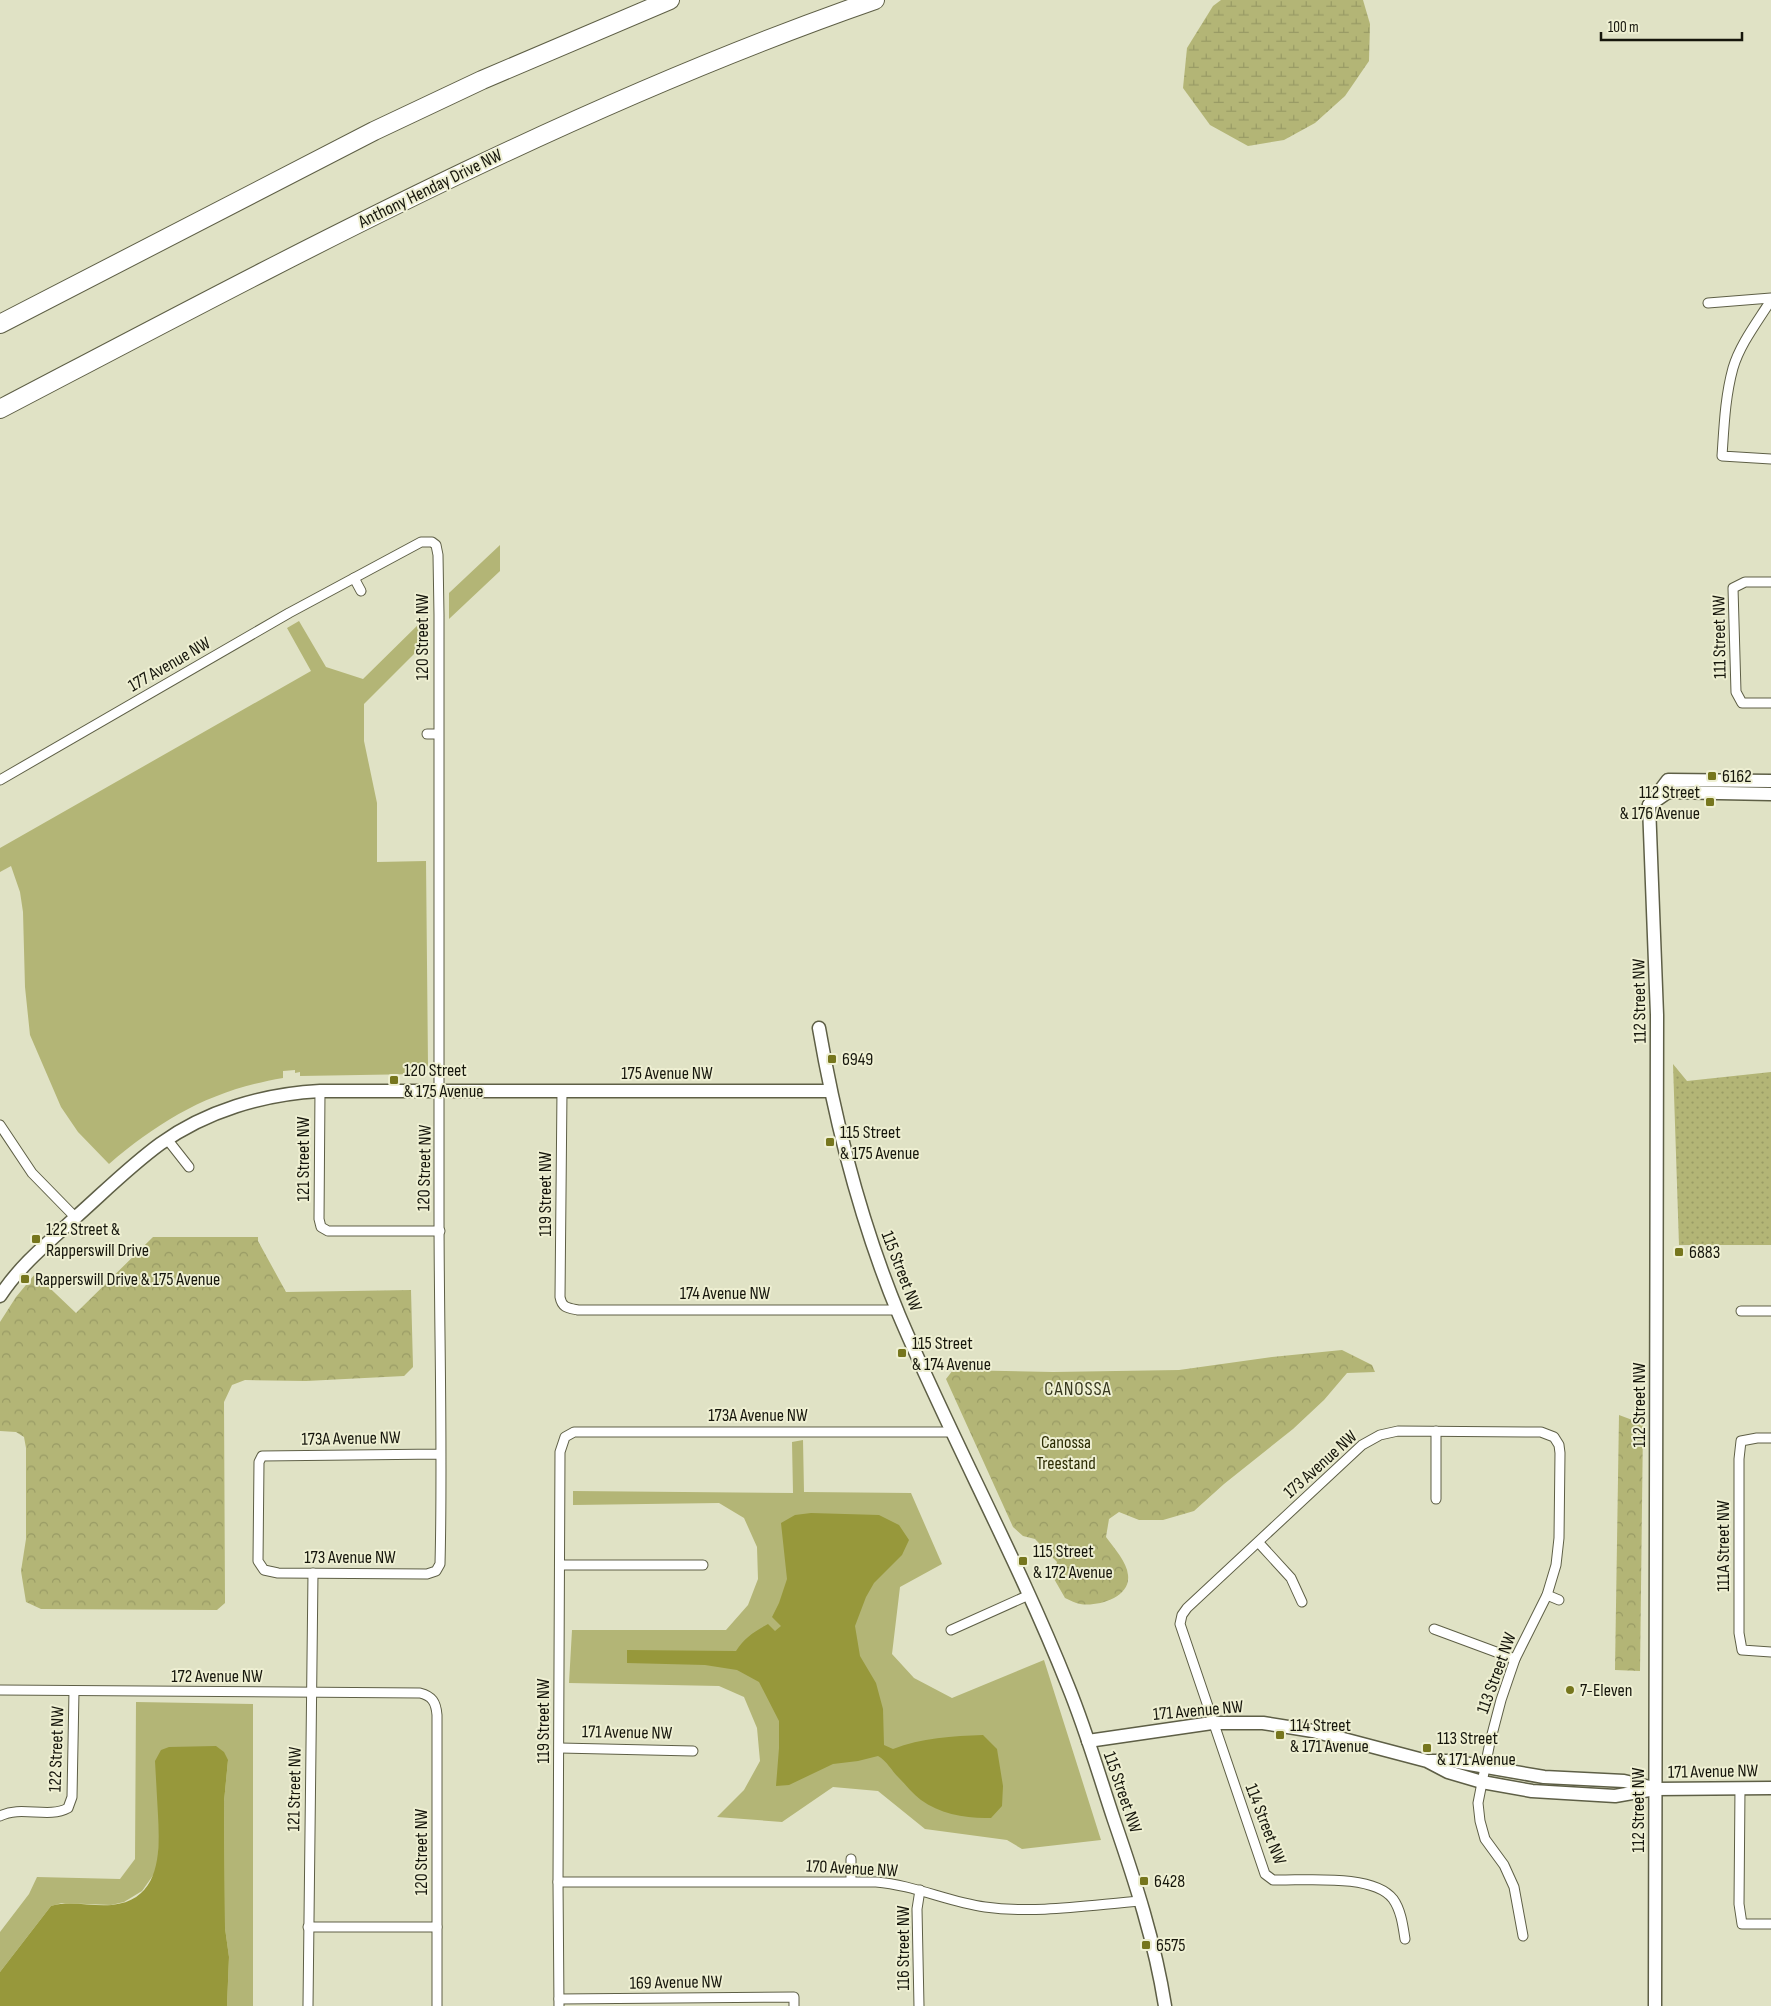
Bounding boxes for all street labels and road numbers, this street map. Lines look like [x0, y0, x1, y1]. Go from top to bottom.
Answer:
street label: Anthony Henday Drive NW [354, 144, 506, 233]
street label: 120 Street NW [412, 593, 433, 680]
street label: 111 Street NW [1708, 595, 1731, 679]
street label: 177 Avenue NW [124, 632, 214, 696]
street label: 112 Street NW [1628, 958, 1651, 1044]
street label: 175 Avenue NW [621, 1063, 713, 1084]
street label: 121 Street NW [293, 1116, 314, 1201]
street label: 120 Street NW [413, 1124, 436, 1211]
street label: 119 Street NW [535, 1151, 556, 1237]
street label: 115 Street NW [877, 1228, 927, 1315]
street label: 174 Avenue NW [680, 1283, 771, 1304]
street label: 112 Street NW [1629, 1362, 1650, 1447]
street label: 173A Avenue NW [708, 1405, 808, 1426]
street label: 173 Avenue NW [1279, 1426, 1362, 1503]
street label: 173A Avenue NW [301, 1427, 401, 1450]
street label: 111A Street NW [1713, 1500, 1734, 1592]
street label: 173 Avenue NW [304, 1547, 396, 1568]
street label: 113 Street NW [1472, 1630, 1521, 1717]
street label: 172 Avenue NW [171, 1666, 263, 1687]
street label: 119 Street NW [533, 1678, 554, 1764]
street label: 171 Avenue NW [1152, 1696, 1244, 1725]
street label: 122 Street NW [45, 1705, 69, 1792]
street label: 171 Avenue NW [582, 1721, 673, 1744]
street label: 121 Street NW [283, 1746, 306, 1832]
street label: 115 Street NW [1099, 1749, 1146, 1836]
street label: 171 Avenue NW [1668, 1760, 1759, 1783]
street label: 112 Street NW [1628, 1767, 1649, 1852]
street label: 114 Street NW [1241, 1781, 1291, 1868]
street label: 120 Street NW [411, 1808, 432, 1895]
street label: 170 Avenue NW [805, 1856, 899, 1881]
street label: 116 Street NW [893, 1905, 914, 1991]
street label: 169 Avenue NW [629, 1971, 723, 1994]

